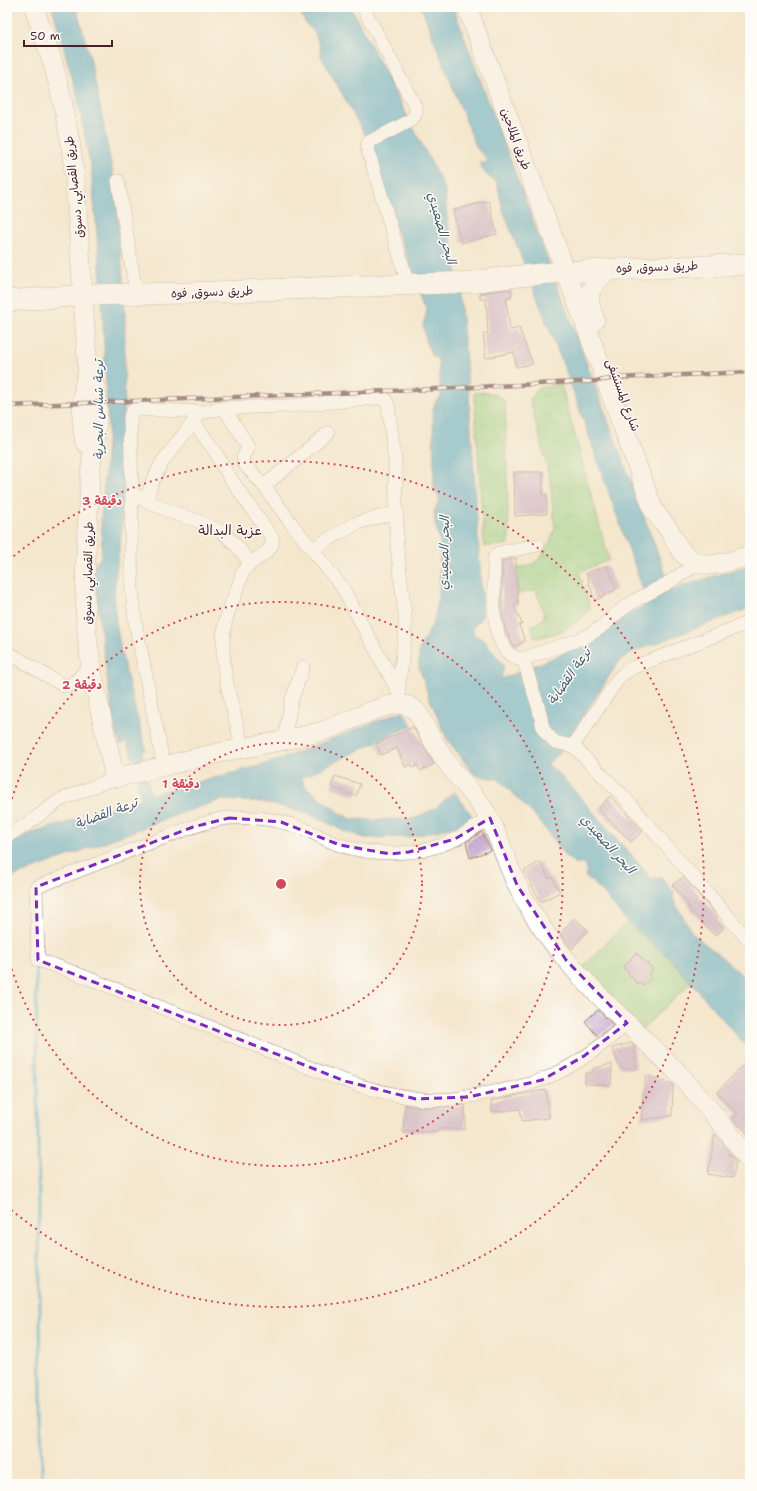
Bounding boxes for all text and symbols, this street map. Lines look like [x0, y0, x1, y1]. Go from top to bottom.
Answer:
scale bar [24, 22, 112, 48]
text: 50 m [30, 28, 60, 44]
street label: طريق الملاحين [497, 106, 535, 172]
street label: طريق القصابي, دسوق [61, 135, 90, 239]
water label: البحر الصعيدي [423, 190, 461, 268]
street label: طريق دسوق, فوه [616, 258, 698, 276]
street label: طريق دسوق, فوه [171, 283, 253, 301]
street label: شارع المستشفى [601, 356, 644, 434]
water label: ترعة شباس البحرية [90, 358, 107, 460]
text: 3 دقيقة [82, 493, 123, 509]
water label: البحر الصعيدي [435, 514, 454, 590]
street label: طريق القصابي, دسوق [79, 521, 100, 625]
district label: عزبة البدالة [198, 521, 262, 539]
water label: ترعة القضابة [543, 642, 596, 708]
text: 2 دقيقة [62, 677, 103, 693]
text: 1 دقيقة [162, 776, 200, 792]
water label: ترعة القضابة [72, 793, 142, 832]
water label: البحر الصعيدي [576, 811, 640, 879]
centre of rings [274, 877, 288, 891]

